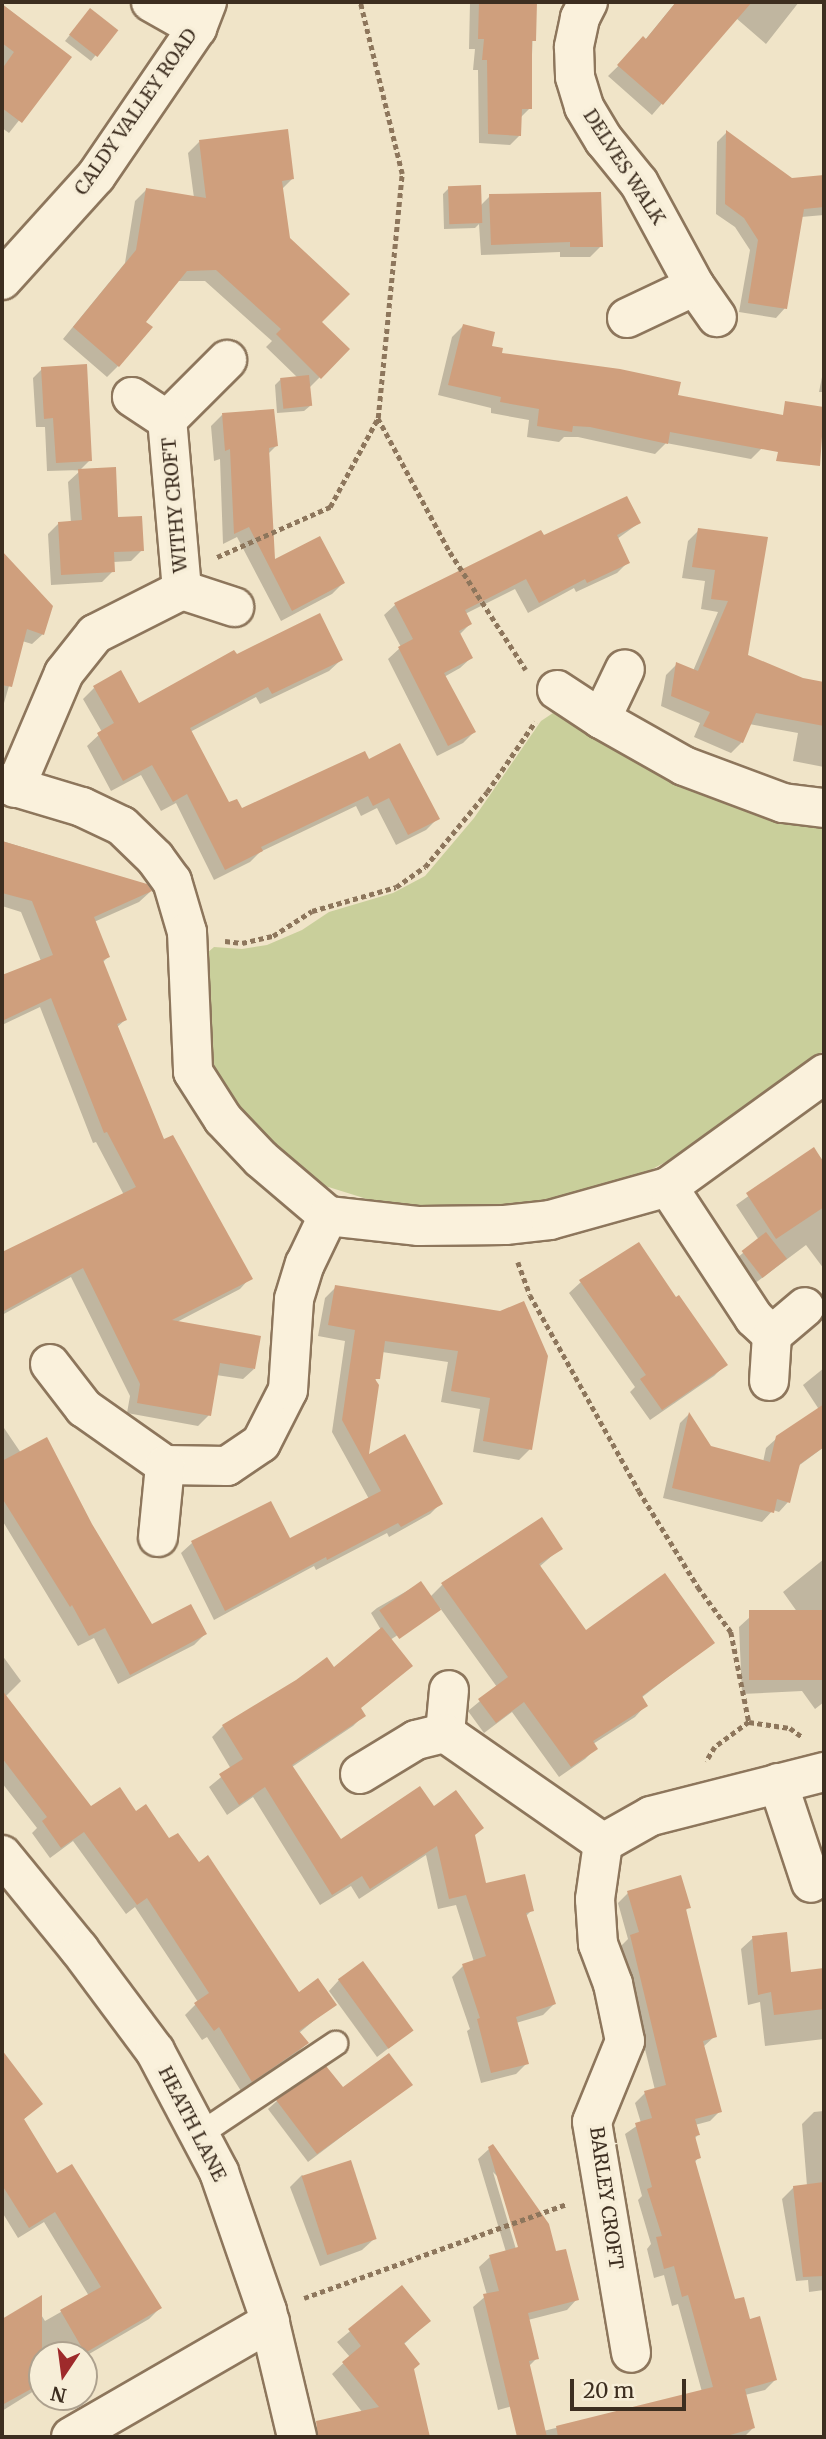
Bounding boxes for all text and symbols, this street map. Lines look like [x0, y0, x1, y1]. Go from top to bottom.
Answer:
street label: CALDY VALLEY ROAD [70, 24, 202, 200]
street label: DELVES WALK [578, 105, 670, 229]
street label: WITHY CROFT [158, 436, 192, 574]
street label: HEATH LANE [153, 2063, 231, 2185]
street label: BARLEY CROFT [585, 2125, 627, 2271]
north arrow [28, 2341, 98, 2411]
scale bar [574, 2366, 690, 2410]
text: 20 m [583, 2377, 634, 2404]
text: N [49, 2381, 69, 2408]

